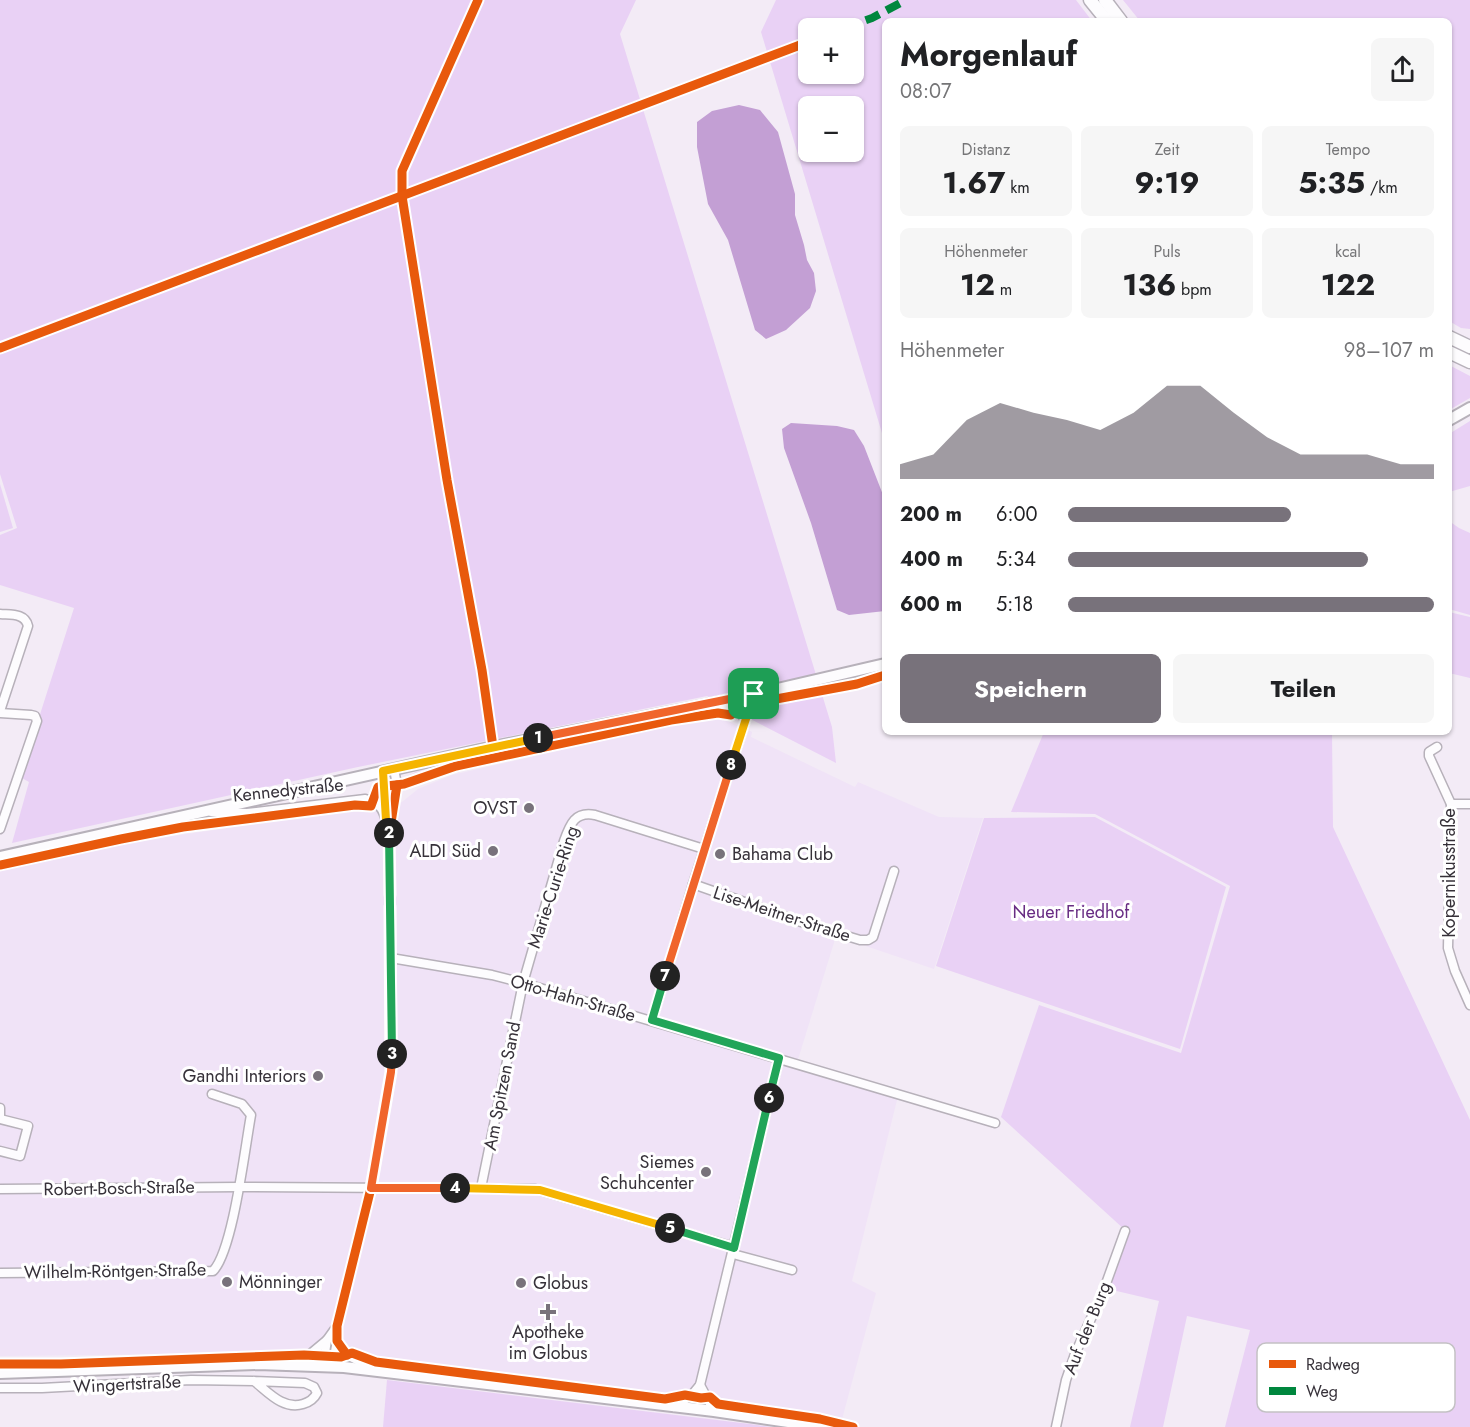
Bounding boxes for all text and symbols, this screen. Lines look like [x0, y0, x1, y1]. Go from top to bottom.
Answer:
map controls [798, 18, 864, 162]
button: + [798, 18, 864, 84]
text: Morgenlauf [900, 31, 1077, 78]
button: share [1371, 38, 1434, 101]
text: 08:07 [900, 77, 951, 106]
button: − [798, 96, 864, 162]
text: Distanz [962, 138, 1010, 161]
text: Zeit [1155, 138, 1179, 161]
text: Tempo [1326, 138, 1370, 161]
text: 1.67 [942, 161, 1005, 204]
text: 9:19 [1134, 161, 1200, 204]
text: 5:35 [1298, 161, 1365, 204]
text: km [1005, 176, 1030, 199]
text: /km [1365, 176, 1398, 199]
text: Höhenmeter [944, 240, 1028, 263]
text: Puls [1154, 240, 1180, 263]
text: kcal [1335, 240, 1361, 263]
text: 12 [960, 263, 995, 306]
text: 136 [1122, 263, 1176, 306]
text: 122 [1321, 263, 1375, 306]
text: m [995, 278, 1012, 301]
text: bpm [1176, 278, 1212, 301]
text: Höhenmeter [900, 336, 1004, 365]
text: 98–107 m [1344, 336, 1434, 365]
text: 200 m [900, 500, 962, 529]
text: 6:00 [996, 500, 1038, 529]
text: 400 m [900, 545, 963, 574]
text: 5:34 [996, 545, 1036, 574]
text: 600 m [900, 590, 962, 619]
text: 5:18 [996, 590, 1033, 619]
button: Speichern [900, 654, 1161, 723]
button: Teilen [1173, 654, 1434, 723]
pin [728, 668, 779, 719]
icon: arrive [737, 677, 770, 710]
pin: 1 [523, 723, 553, 753]
text: 1 [534, 726, 542, 749]
pin: 8 [716, 750, 746, 780]
text: 8 [726, 753, 736, 776]
street label: Kennedystraße [231, 771, 345, 809]
place label: OVST [473, 795, 518, 821]
marker: OVST [522, 801, 536, 815]
street label: Kopernikusstraße [1436, 808, 1462, 938]
pin: 2 [374, 818, 404, 848]
text: 2 [384, 821, 394, 844]
street label: Marie-Curie-Ring [521, 822, 585, 952]
place label: ALDI Süd [409, 838, 481, 864]
place label: Bahama Club [732, 841, 833, 867]
marker: ALDI Süd [486, 844, 500, 858]
marker: Bahama Club [713, 847, 727, 861]
street label: Lise-Meitner-Straße [710, 880, 854, 948]
park label: Neuer Friedhof [1013, 899, 1130, 925]
pin: 7 [650, 961, 680, 991]
text: 7 [660, 964, 670, 987]
street label: Otto-Hahn-Straße [507, 968, 639, 1028]
street label: Am Spitzen Sand [477, 1019, 527, 1153]
pin: 3 [377, 1039, 407, 1069]
text: 3 [387, 1042, 397, 1065]
place label: Gandhi Interiors [183, 1063, 306, 1089]
marker: Gandhi Interiors [311, 1069, 325, 1083]
pin: 6 [754, 1083, 784, 1113]
text: 6 [764, 1086, 774, 1109]
place label: Siemes Schuhcenter [600, 1149, 695, 1196]
marker: Siemes Schuhcenter [699, 1165, 713, 1179]
pin: 4 [440, 1173, 470, 1203]
street label: Robert-Bosch-Straße [43, 1174, 195, 1202]
text: 4 [449, 1176, 461, 1199]
pin: 5 [655, 1213, 685, 1243]
text: 5 [665, 1216, 675, 1239]
street label: Wilhelm-Röntgen-Straße [24, 1256, 206, 1286]
place label: Mönninger [239, 1269, 323, 1295]
place label: Globus [533, 1270, 588, 1296]
marker: Mönninger [220, 1275, 234, 1289]
marker: Globus [514, 1276, 528, 1290]
street label: Auf der Burg [1057, 1278, 1117, 1378]
marker: Apotheke im Globus [541, 1305, 555, 1319]
place label: Apotheke im Globus [508, 1319, 588, 1366]
legend [1257, 1343, 1455, 1412]
text: Radweg [1306, 1353, 1360, 1376]
street label: Wingertstraße [72, 1368, 182, 1400]
text: Weg [1306, 1380, 1338, 1403]

